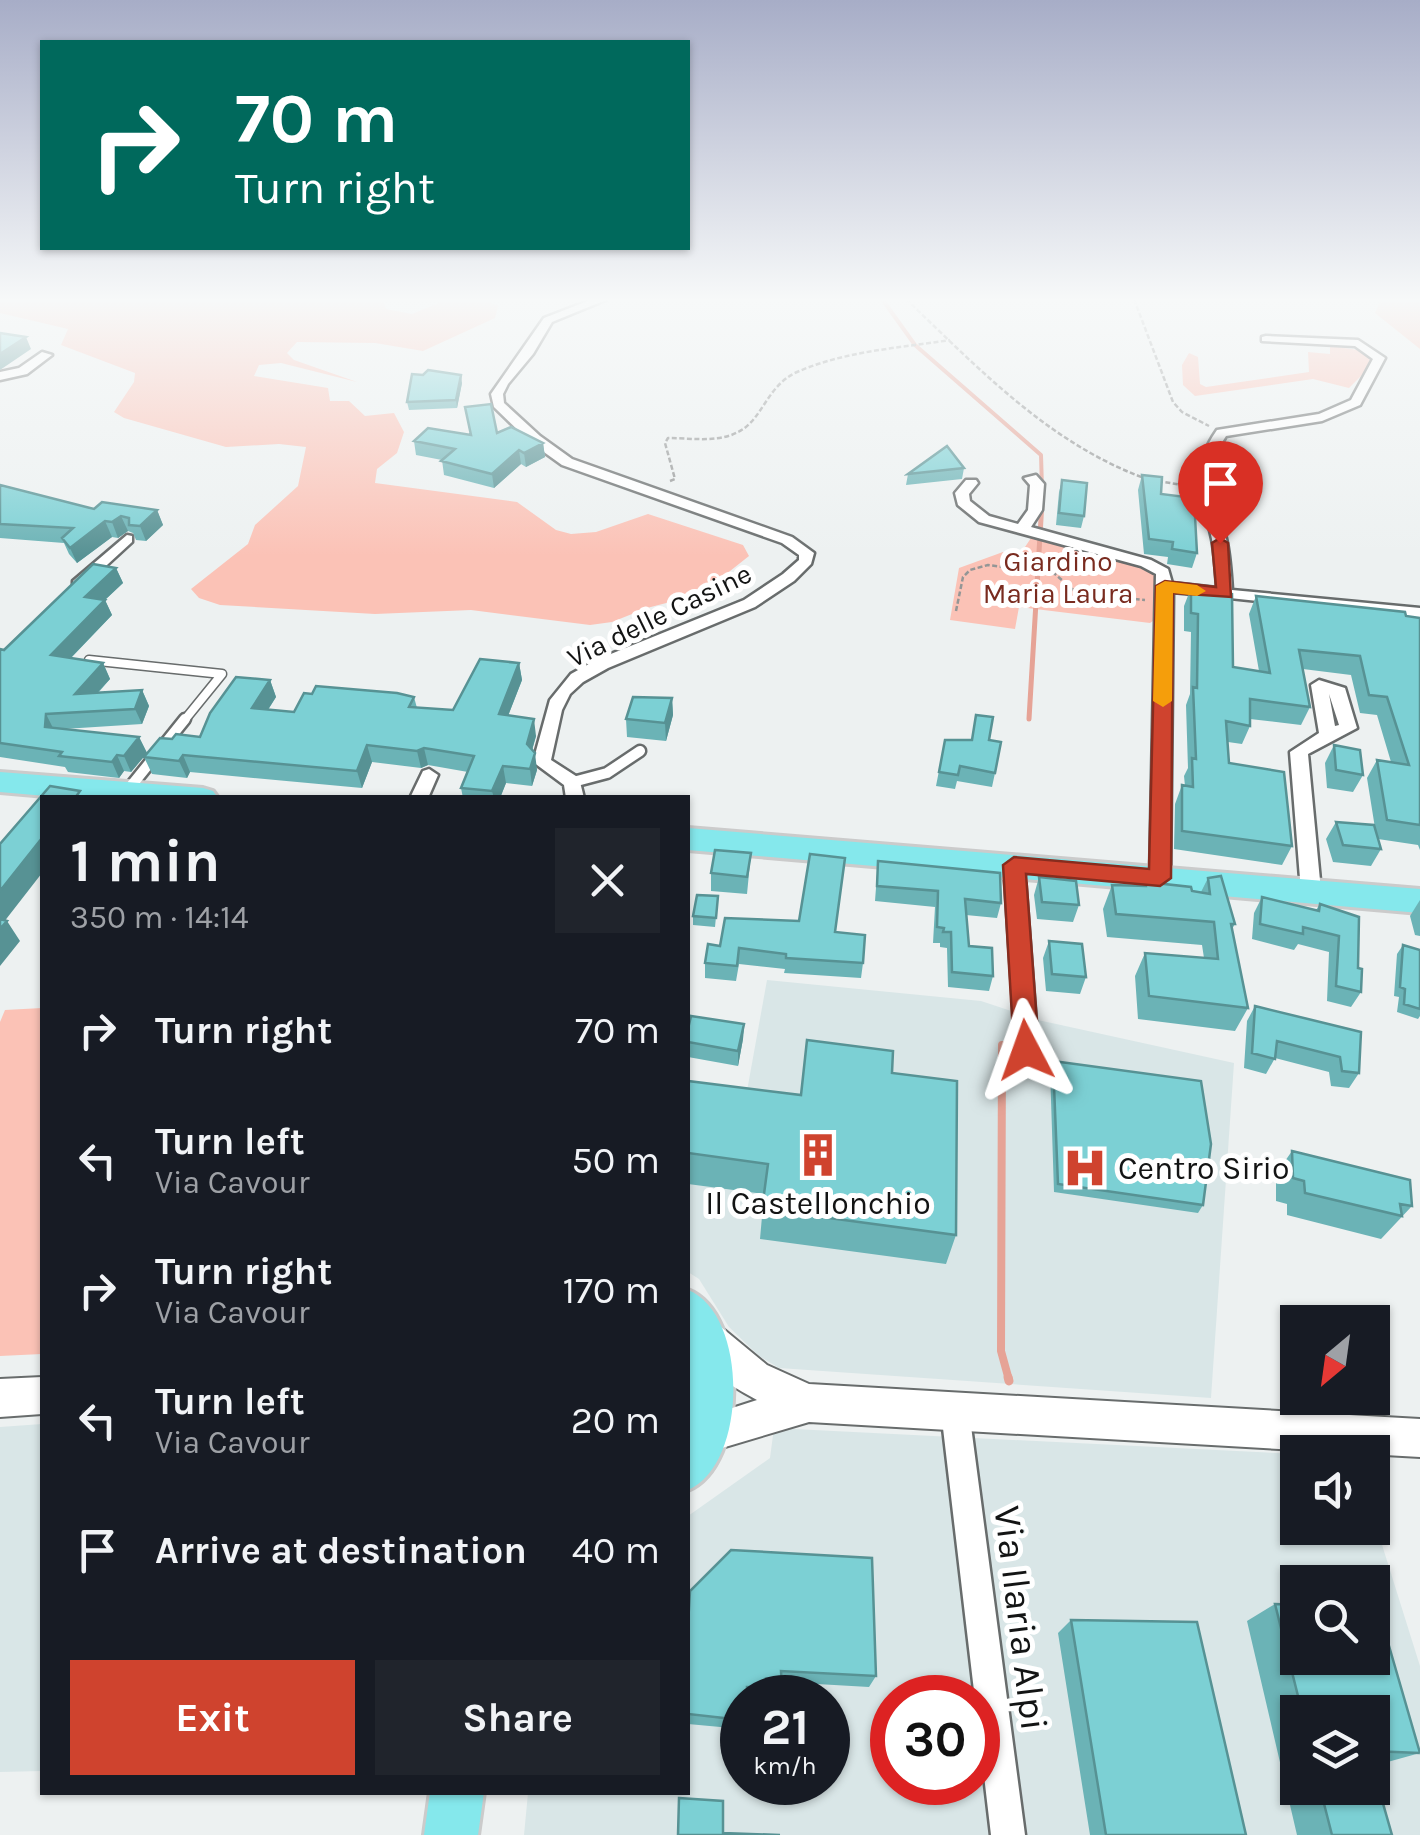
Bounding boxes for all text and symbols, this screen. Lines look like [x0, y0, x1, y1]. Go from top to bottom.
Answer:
text: 70 m [235, 78, 398, 160]
icon: right [70, 80, 200, 210]
text: Turn right [235, 162, 435, 214]
pin [1178, 441, 1263, 544]
icon: arrive [1193, 456, 1248, 511]
park label: Giardino Maria Laura [983, 545, 1133, 610]
street label: Via delle Casine [562, 557, 757, 674]
text: 1 min [70, 826, 221, 896]
button: close [555, 828, 660, 933]
text: 350 m · 14:14 [70, 899, 249, 936]
position arrow [974, 998, 1078, 1102]
icon: right [70, 1003, 125, 1058]
text: Turn right [155, 1008, 332, 1053]
text: 70 m [575, 1008, 660, 1053]
text: Turn left [155, 1119, 305, 1164]
building icon: Il Castellonchio [794, 1131, 842, 1179]
icon: left [70, 1133, 125, 1188]
text: 50 m [571, 1138, 660, 1183]
hospital icon: Centro Sirio [1061, 1144, 1109, 1192]
place label: Centro Sirio [1118, 1150, 1290, 1187]
text: Via Cavour [155, 1164, 310, 1201]
place label: Il Castellonchio [705, 1185, 931, 1222]
text: Turn right [155, 1249, 332, 1294]
icon: right [70, 1263, 125, 1318]
text: 170 m [562, 1268, 660, 1313]
text: Via Cavour [155, 1294, 310, 1331]
north arrow [1280, 1305, 1390, 1415]
map controls [1280, 1305, 1390, 1805]
text: Turn left [155, 1379, 305, 1424]
icon: left [70, 1393, 125, 1448]
text: 20 m [571, 1398, 660, 1443]
text: Via Cavour [155, 1424, 310, 1461]
button: sound [1280, 1435, 1390, 1545]
street label: Via Ilaria Alpi [984, 1503, 1057, 1733]
icon: arrive [70, 1523, 125, 1578]
text: Arrive at destination [155, 1528, 527, 1573]
text: 40 m [572, 1528, 660, 1573]
button: search [1280, 1565, 1390, 1675]
button: Exit [70, 1660, 355, 1775]
button: Share [375, 1660, 660, 1775]
speed limit sign: 30 [870, 1675, 1000, 1805]
button: layers [1280, 1695, 1390, 1805]
text: 21 [761, 1698, 809, 1757]
text: km/h [753, 1751, 817, 1780]

